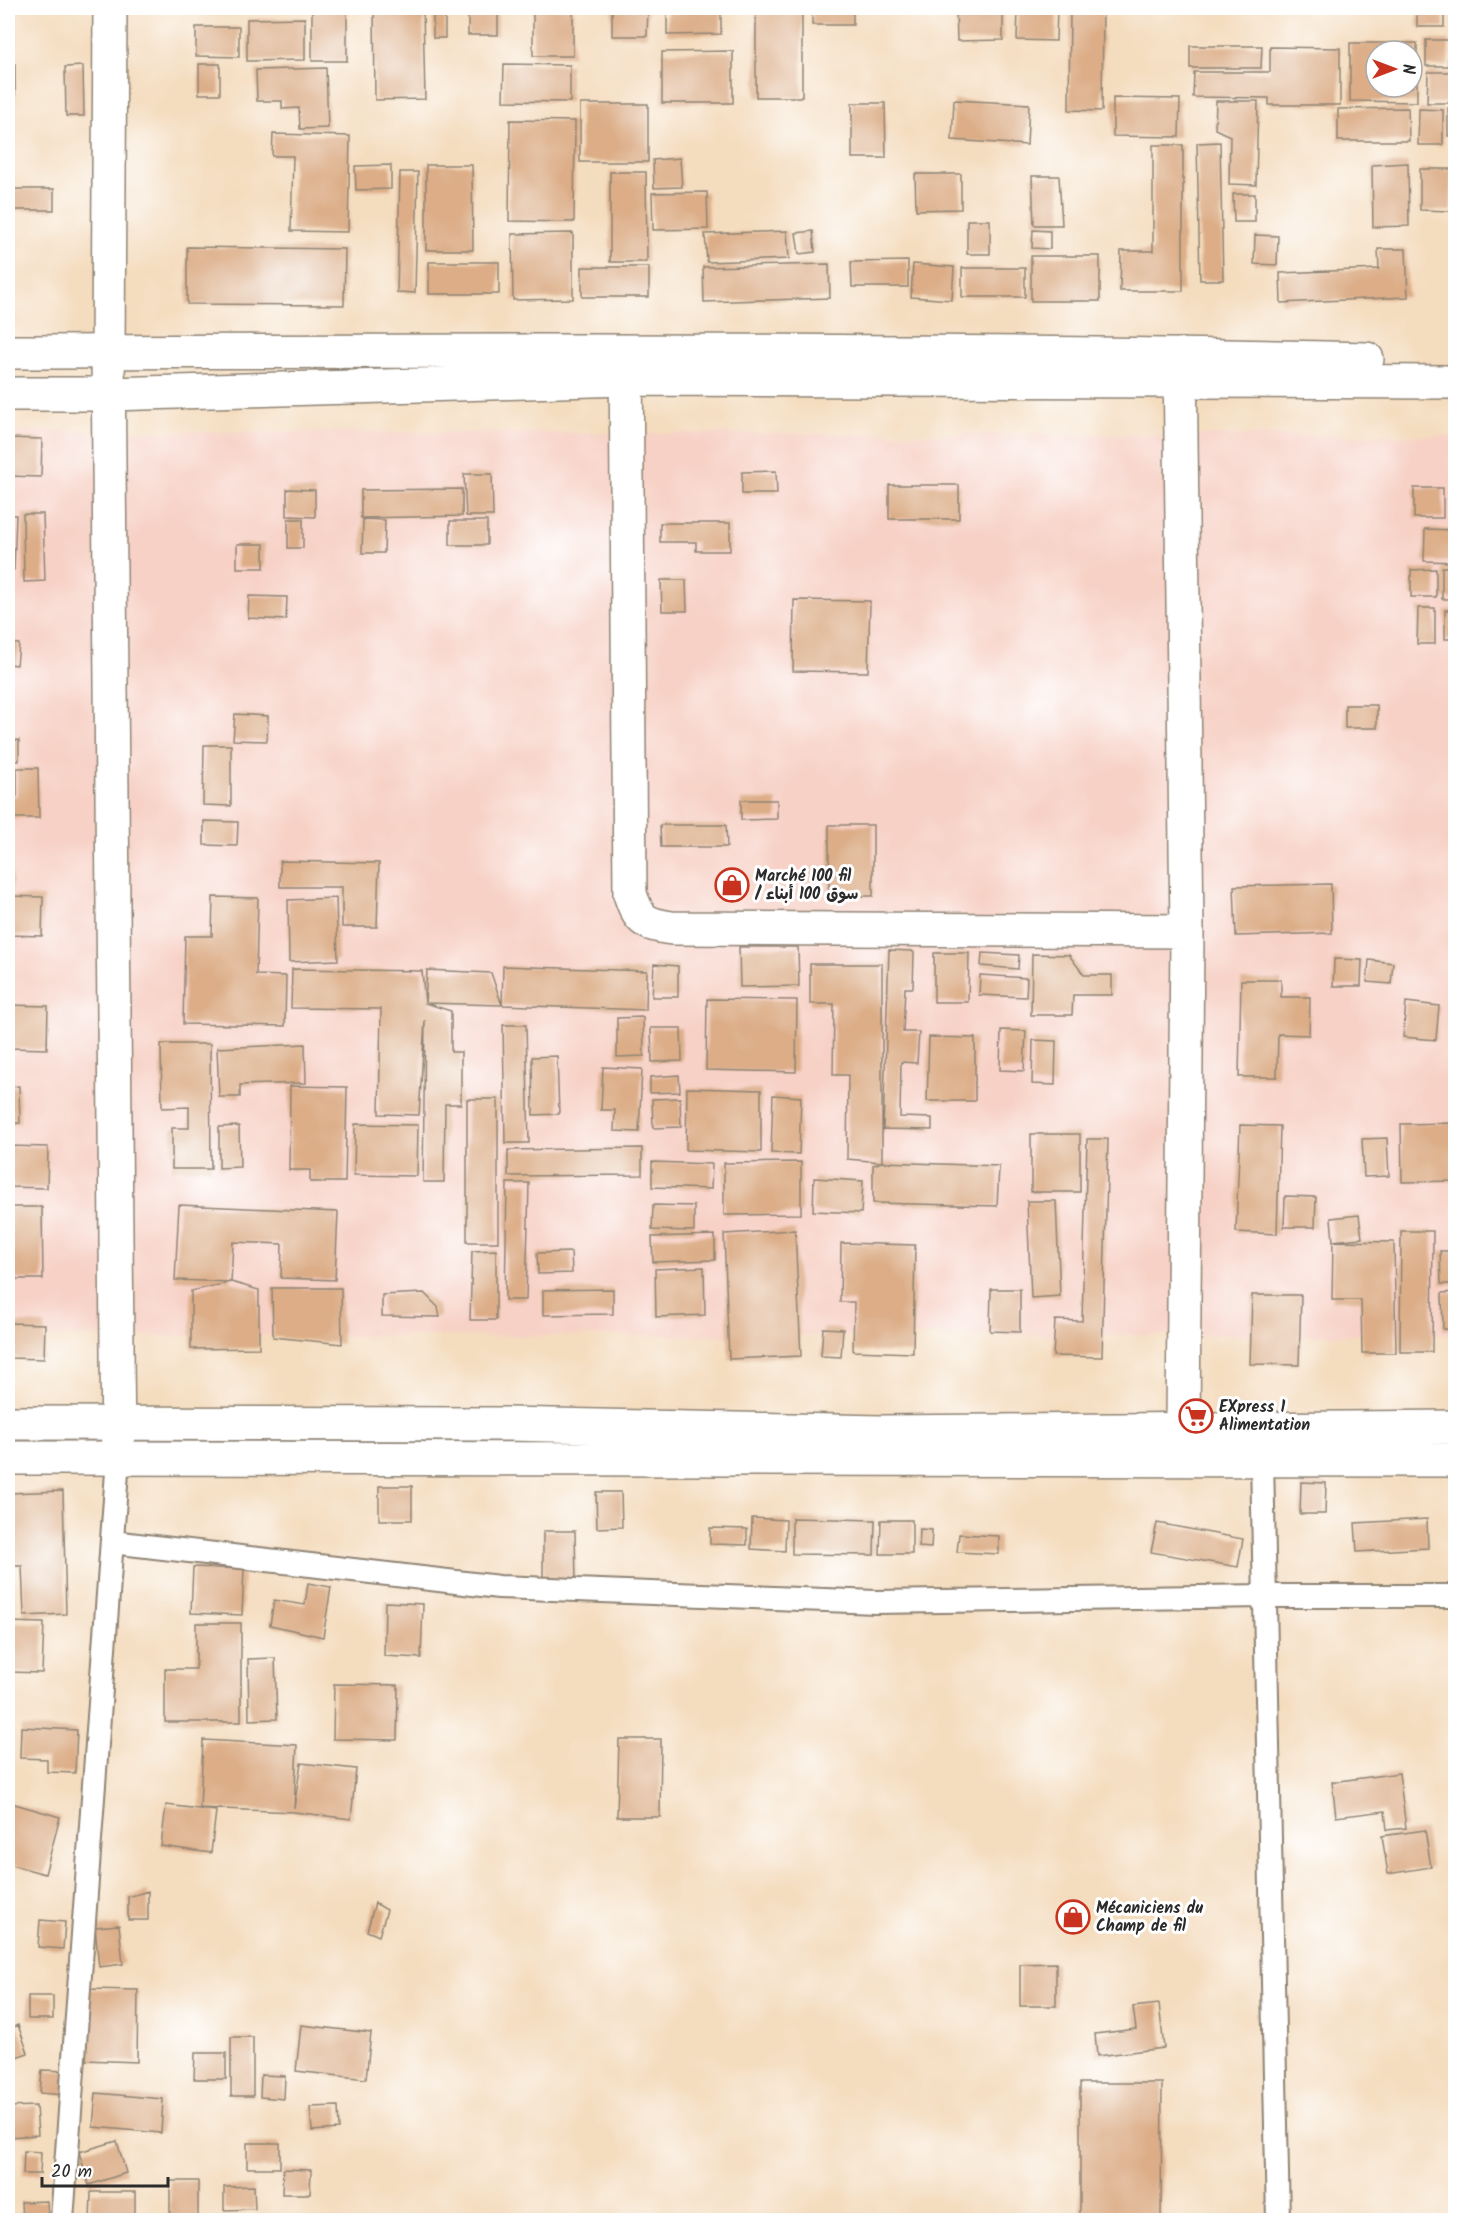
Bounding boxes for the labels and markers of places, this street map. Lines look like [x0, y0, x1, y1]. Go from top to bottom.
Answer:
place label: Marché 100 fil / سوق 100 أبناء [754, 864, 858, 907]
shop icon: Marché 100 fil / سوق 100 أبناء [714, 867, 750, 903]
place label: EXpress 1 Alimentation [1219, 1395, 1310, 1438]
supermarket icon: EXpress 1 Alimentation [1178, 1398, 1214, 1434]
place label: Mécaniciens du Champ de fil [1096, 1896, 1203, 1939]
shop icon: Mécaniciens du Champ de fil [1055, 1899, 1091, 1935]

